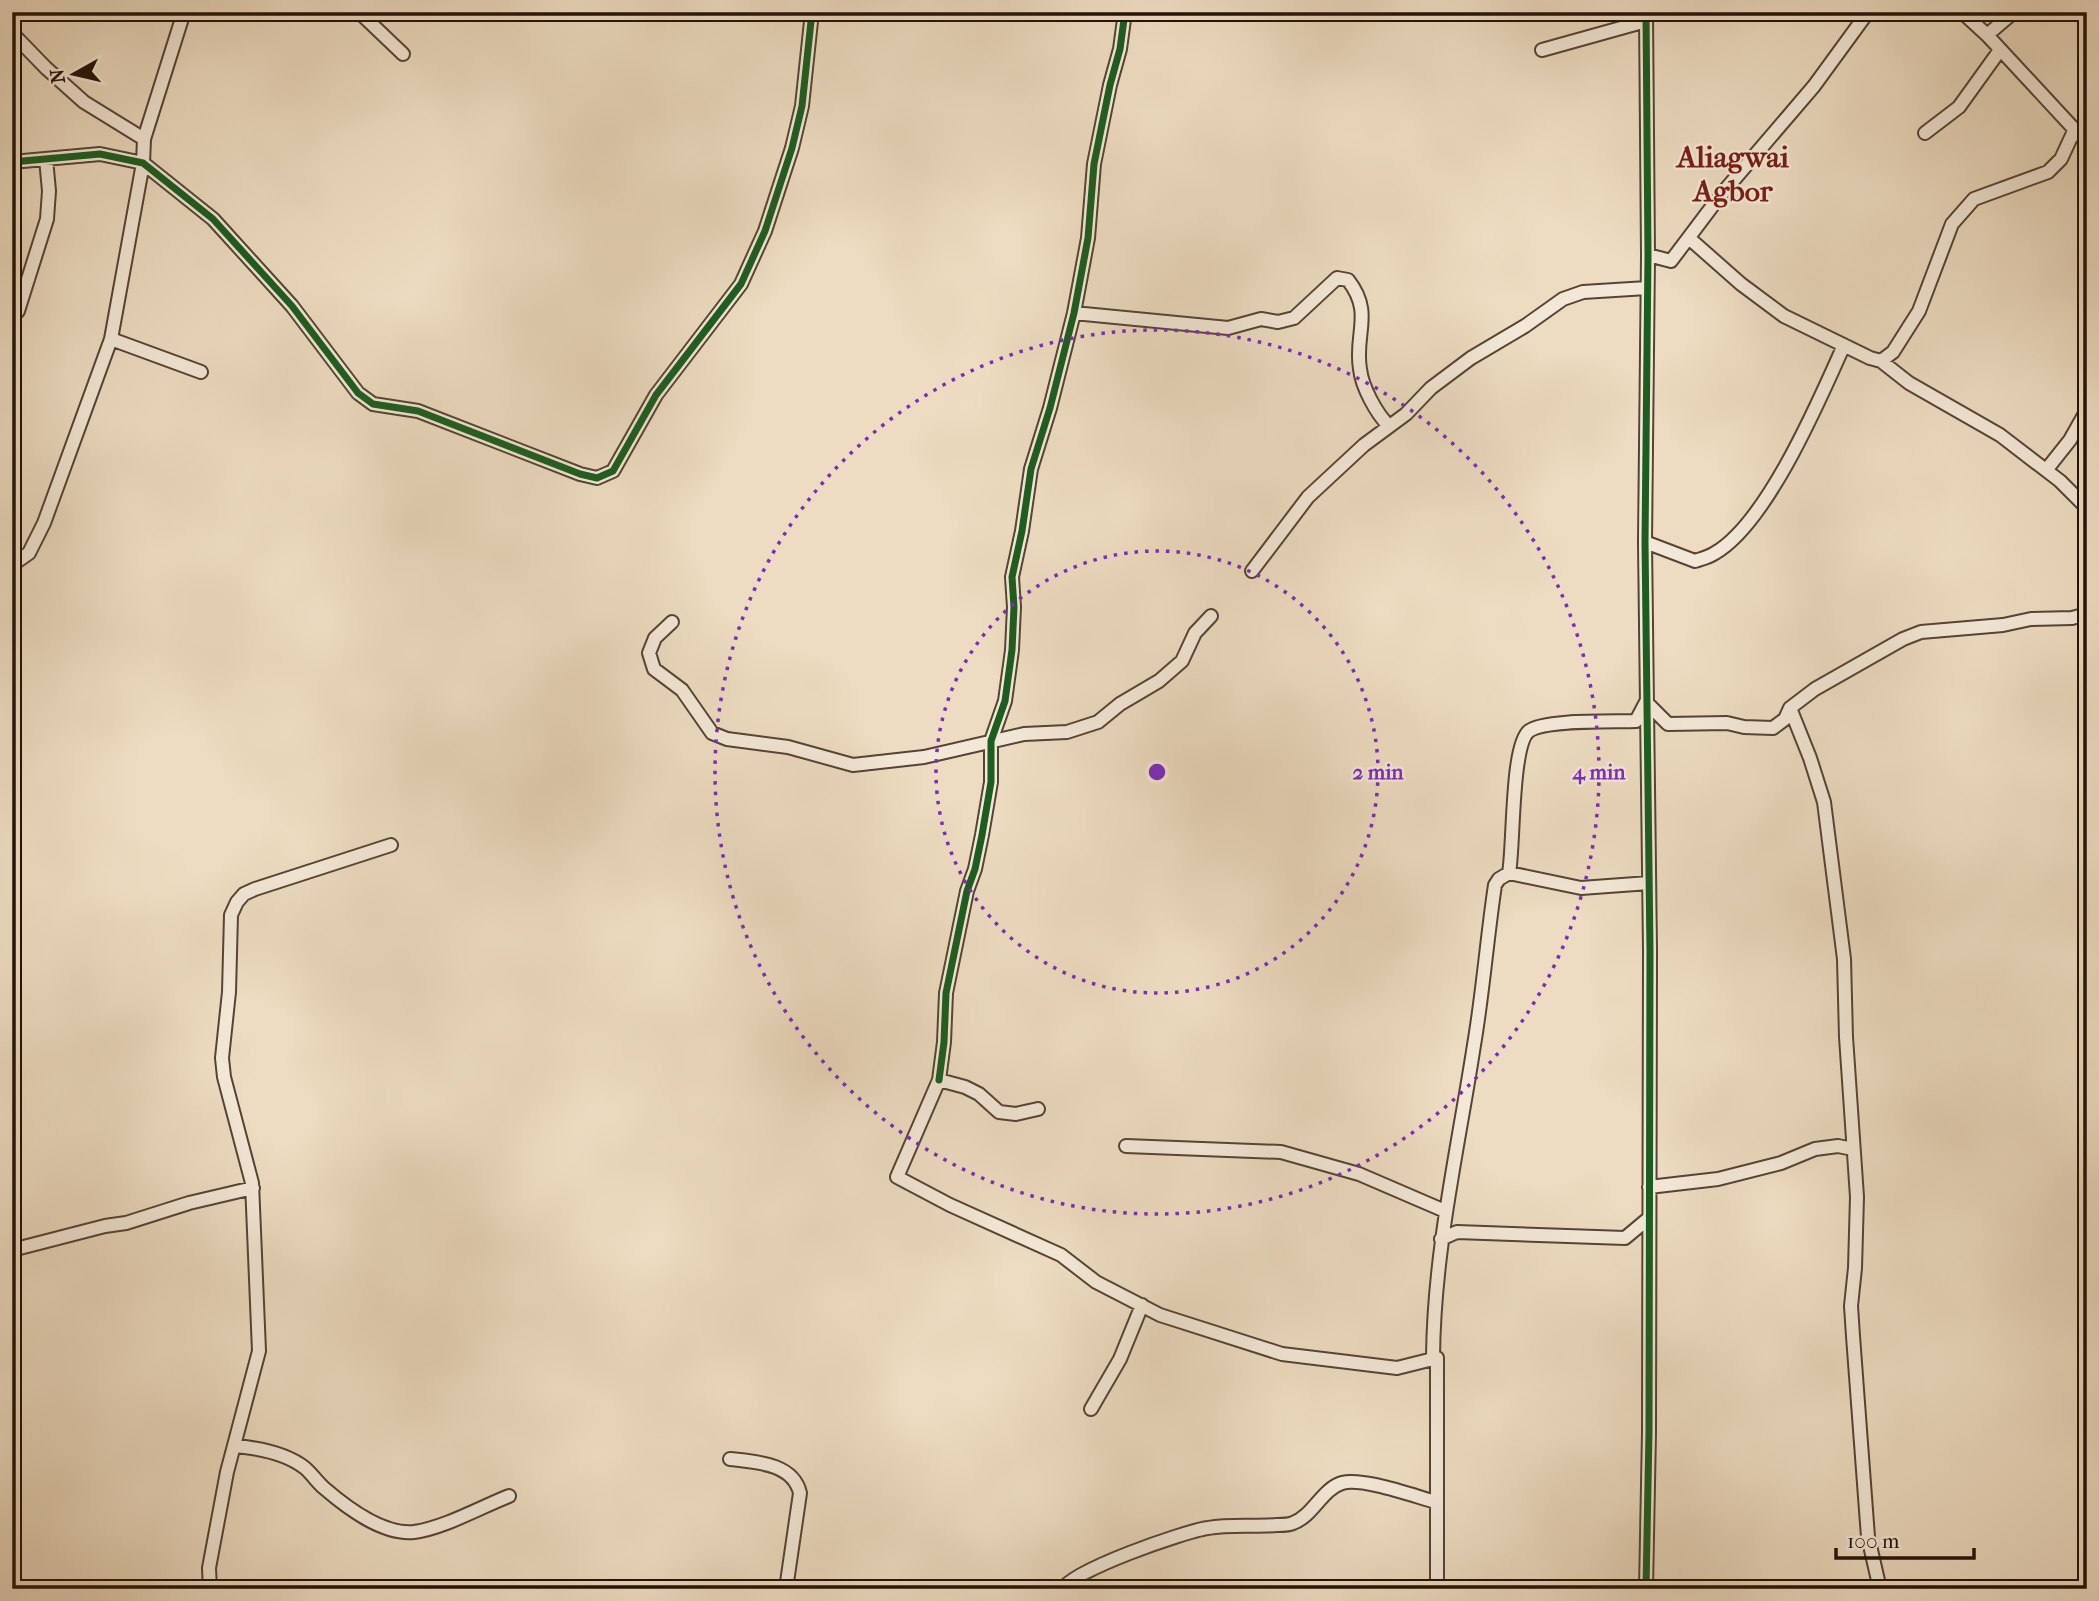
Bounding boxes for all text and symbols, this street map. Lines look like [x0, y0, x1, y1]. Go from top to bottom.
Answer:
north arrow [38, 38, 108, 108]
text: N [46, 67, 70, 85]
district label: Aliagwai Agbor [1675, 140, 1789, 209]
centre of rings [1145, 760, 1169, 784]
text: 2 min [1352, 760, 1404, 784]
text: 4 min [1572, 760, 1626, 785]
scale bar [1836, 1517, 1975, 1561]
text: 100 m [1847, 1529, 1900, 1553]

